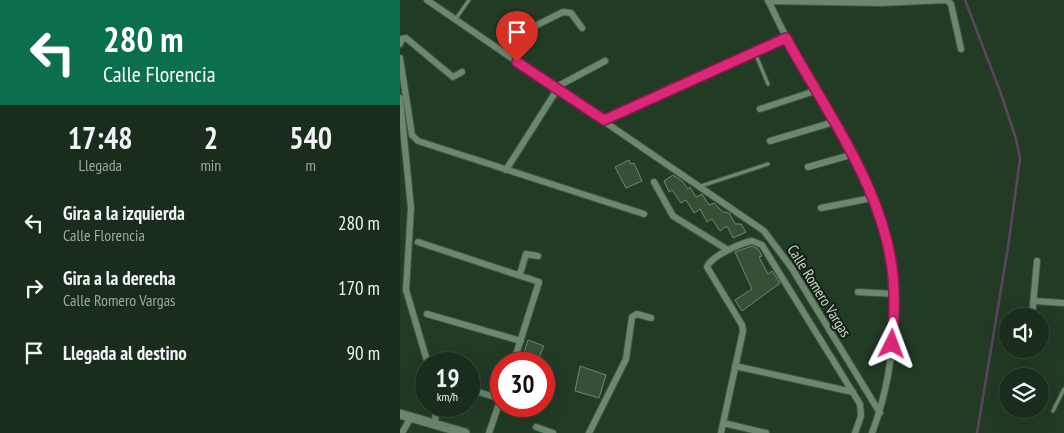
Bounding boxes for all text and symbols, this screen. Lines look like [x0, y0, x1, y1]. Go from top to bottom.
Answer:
pin [496, 11, 538, 62]
text: 280 m [103, 16, 184, 62]
icon: arrive [503, 18, 531, 46]
icon: left [20, 20, 85, 85]
text: Calle Florencia [103, 60, 216, 88]
text: 17:48 [68, 118, 133, 157]
text: 2 [204, 118, 218, 157]
text: 540 [289, 118, 332, 157]
text: Llegada [78, 155, 122, 175]
text: min [200, 155, 221, 175]
text: m [305, 155, 316, 175]
text: Gira a la izquierda [63, 201, 185, 225]
icon: left [20, 209, 48, 237]
text: 280 m [338, 211, 380, 235]
text: Calle Florencia [63, 225, 145, 245]
street label: Calle Romero Vargas [783, 241, 855, 341]
text: Gira a la derecha [63, 266, 176, 290]
icon: right [20, 274, 48, 302]
text: 170 m [338, 276, 380, 300]
text: Calle Romero Vargas [63, 290, 176, 310]
map controls [999, 308, 1049, 418]
button: sound [999, 308, 1049, 358]
position arrow [865, 317, 917, 369]
icon: arrive [20, 339, 48, 367]
text: Llegada al destino [63, 341, 187, 365]
text: 90 m [347, 341, 380, 365]
speed limit sign: 30 [490, 352, 555, 417]
text: 19 [436, 362, 459, 394]
button: layers [999, 368, 1049, 418]
text: km/h [437, 389, 458, 404]

